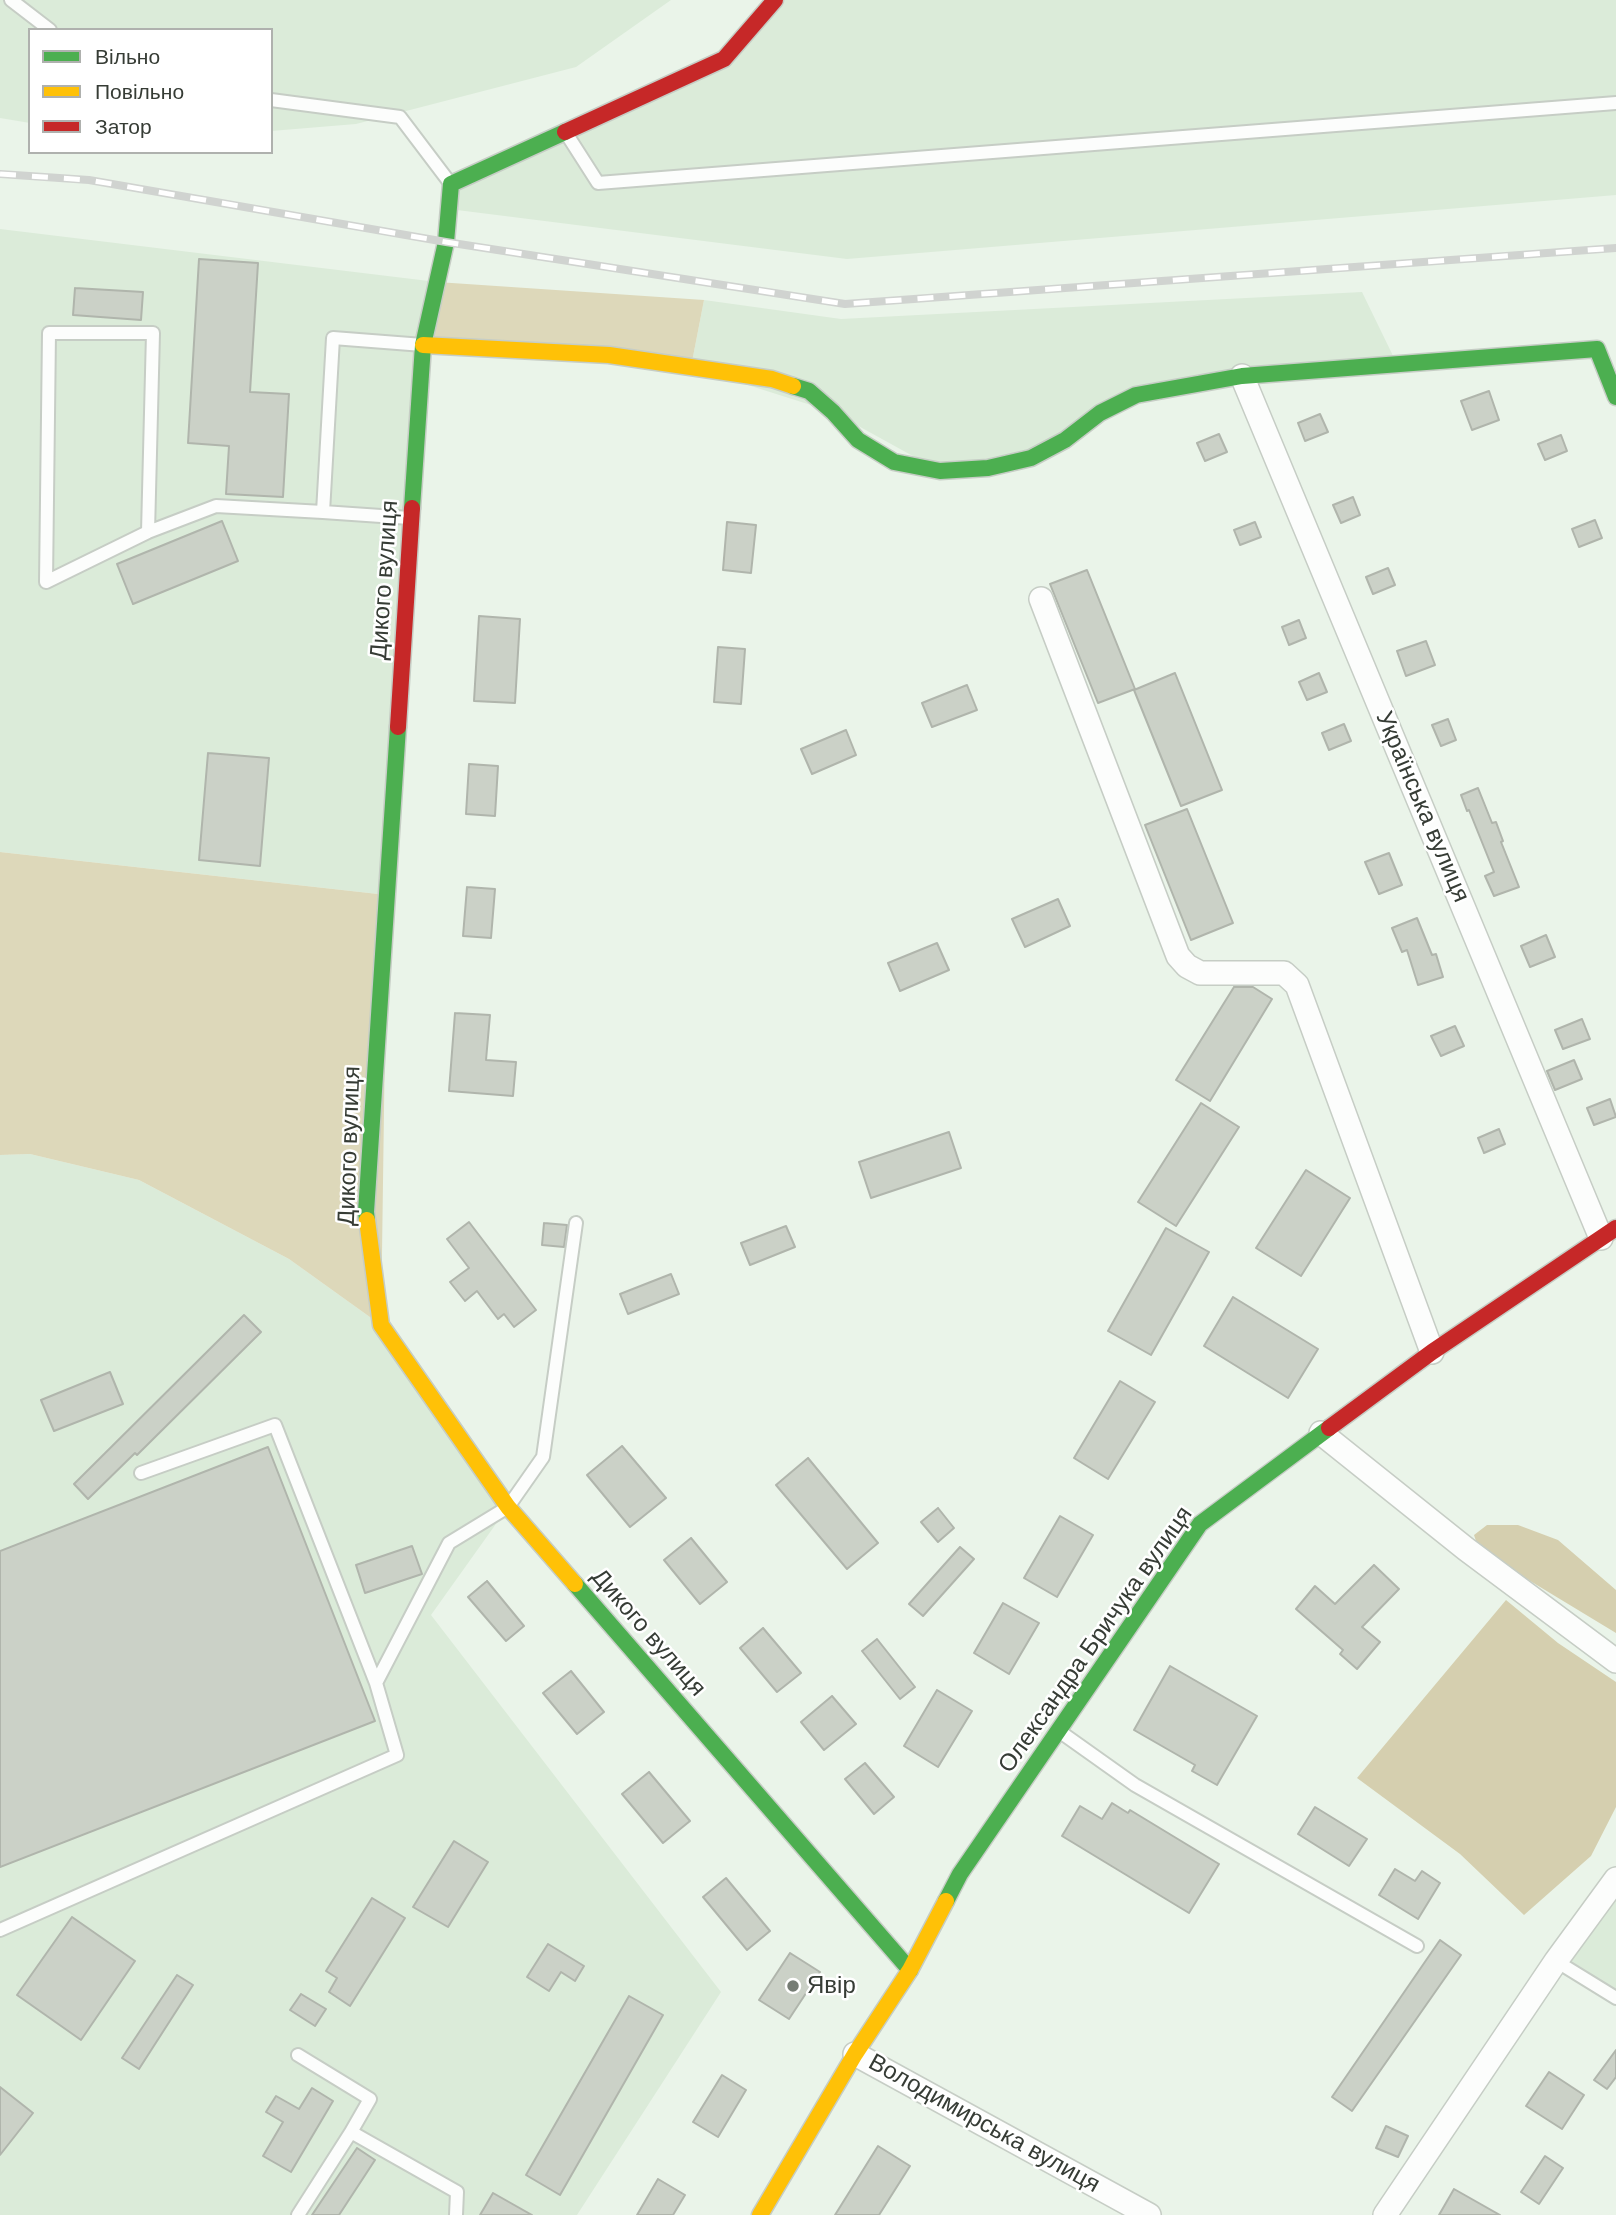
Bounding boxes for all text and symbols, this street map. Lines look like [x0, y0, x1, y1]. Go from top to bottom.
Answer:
legend [28, 28, 273, 154]
text: Вільно [95, 45, 160, 68]
text: Повільно [95, 80, 184, 103]
text: Затор [95, 115, 152, 138]
street label: Дикого вулиця [365, 499, 405, 661]
street label: Українська вулиця [1369, 707, 1475, 907]
street label: Дикого вулиця [333, 1066, 367, 1226]
street label: Олександра Бричука вулиця [993, 1501, 1199, 1779]
street label: Дикого вулиця [585, 1563, 711, 1703]
place label: Явiр [807, 1972, 856, 2000]
marker: Явiр [785, 1978, 801, 1994]
street label: Володимирська вулиця [863, 2048, 1105, 2200]

